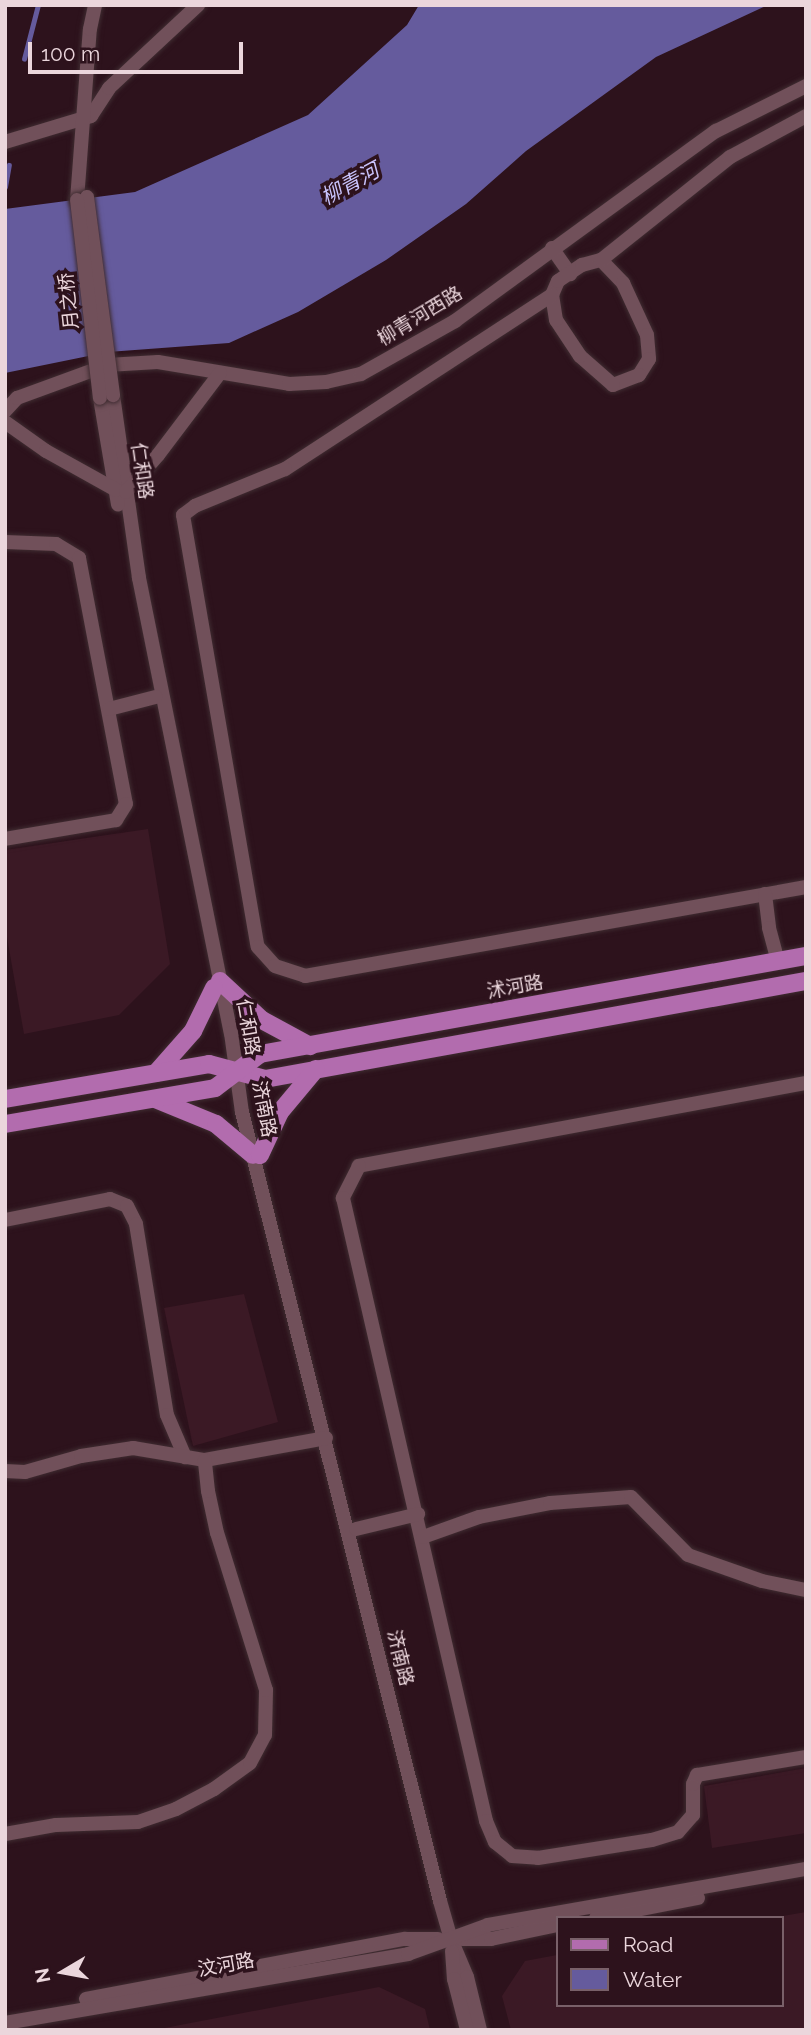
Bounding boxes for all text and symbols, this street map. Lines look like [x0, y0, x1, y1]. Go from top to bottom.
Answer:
scale bar [32, 28, 247, 72]
text: 100 m [41, 41, 100, 66]
water label: 柳青河 [316, 158, 384, 210]
street label: 月之桥 [55, 271, 83, 331]
street label: 柳青河西路 [373, 282, 467, 350]
street label: 仁和路 [127, 441, 157, 501]
street label: 沭河路 [485, 971, 545, 1003]
street label: 仁和路 [232, 997, 264, 1057]
street label: 济南路 [247, 1079, 281, 1139]
street label: 济南路 [382, 1628, 418, 1688]
legend [556, 1916, 783, 2007]
text: Road [623, 1932, 673, 1957]
north arrow [28, 1937, 98, 2007]
street label: 汶河路 [196, 1949, 256, 1981]
text: N [30, 1967, 54, 1985]
text: Water [623, 1967, 682, 1992]

